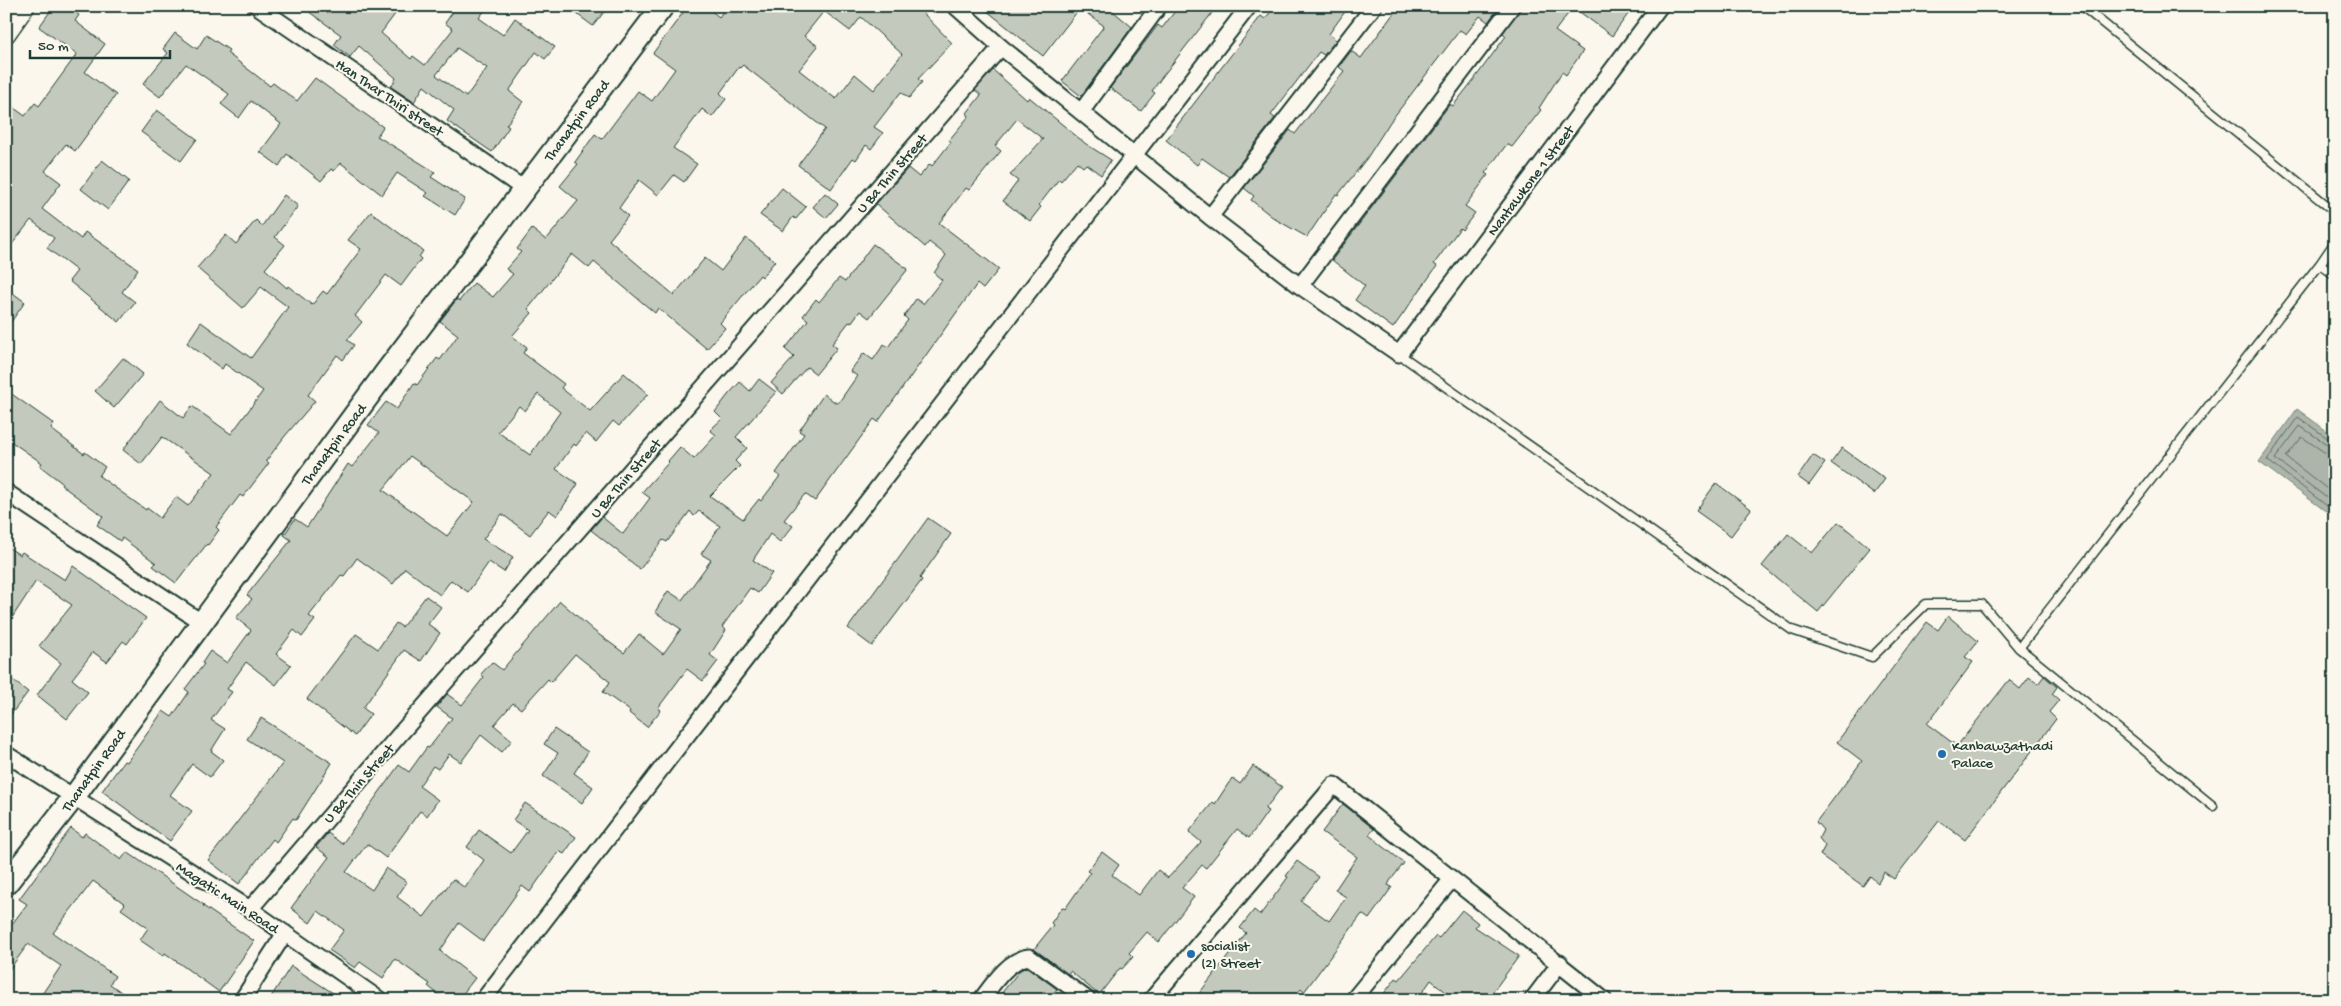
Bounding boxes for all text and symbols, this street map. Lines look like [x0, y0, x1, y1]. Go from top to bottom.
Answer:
scale bar [30, 28, 170, 60]
text: 50 m [38, 38, 69, 56]
street label: Han Thar Thiri street [331, 56, 448, 142]
street label: Thanatpin Road [540, 76, 615, 166]
street label: Nantawkone 1 Street [1484, 121, 1580, 240]
street label: U Ba Thin Street [853, 129, 933, 218]
street label: Thanatpin Road [297, 400, 372, 490]
street label: U Ba Thin Street [587, 434, 667, 523]
street label: Thanatpin Road [58, 725, 131, 817]
place label: Kanbawzathadi Palace [1951, 738, 2053, 773]
street label: U Ba Thin Street [320, 739, 400, 828]
marker: Kanbawzathadi Palace [1936, 748, 1948, 760]
street label: Magatic Main Road [172, 859, 283, 939]
place label: socialist (2) Street [1201, 938, 1262, 973]
marker: socialist (2) Street [1185, 948, 1197, 960]

